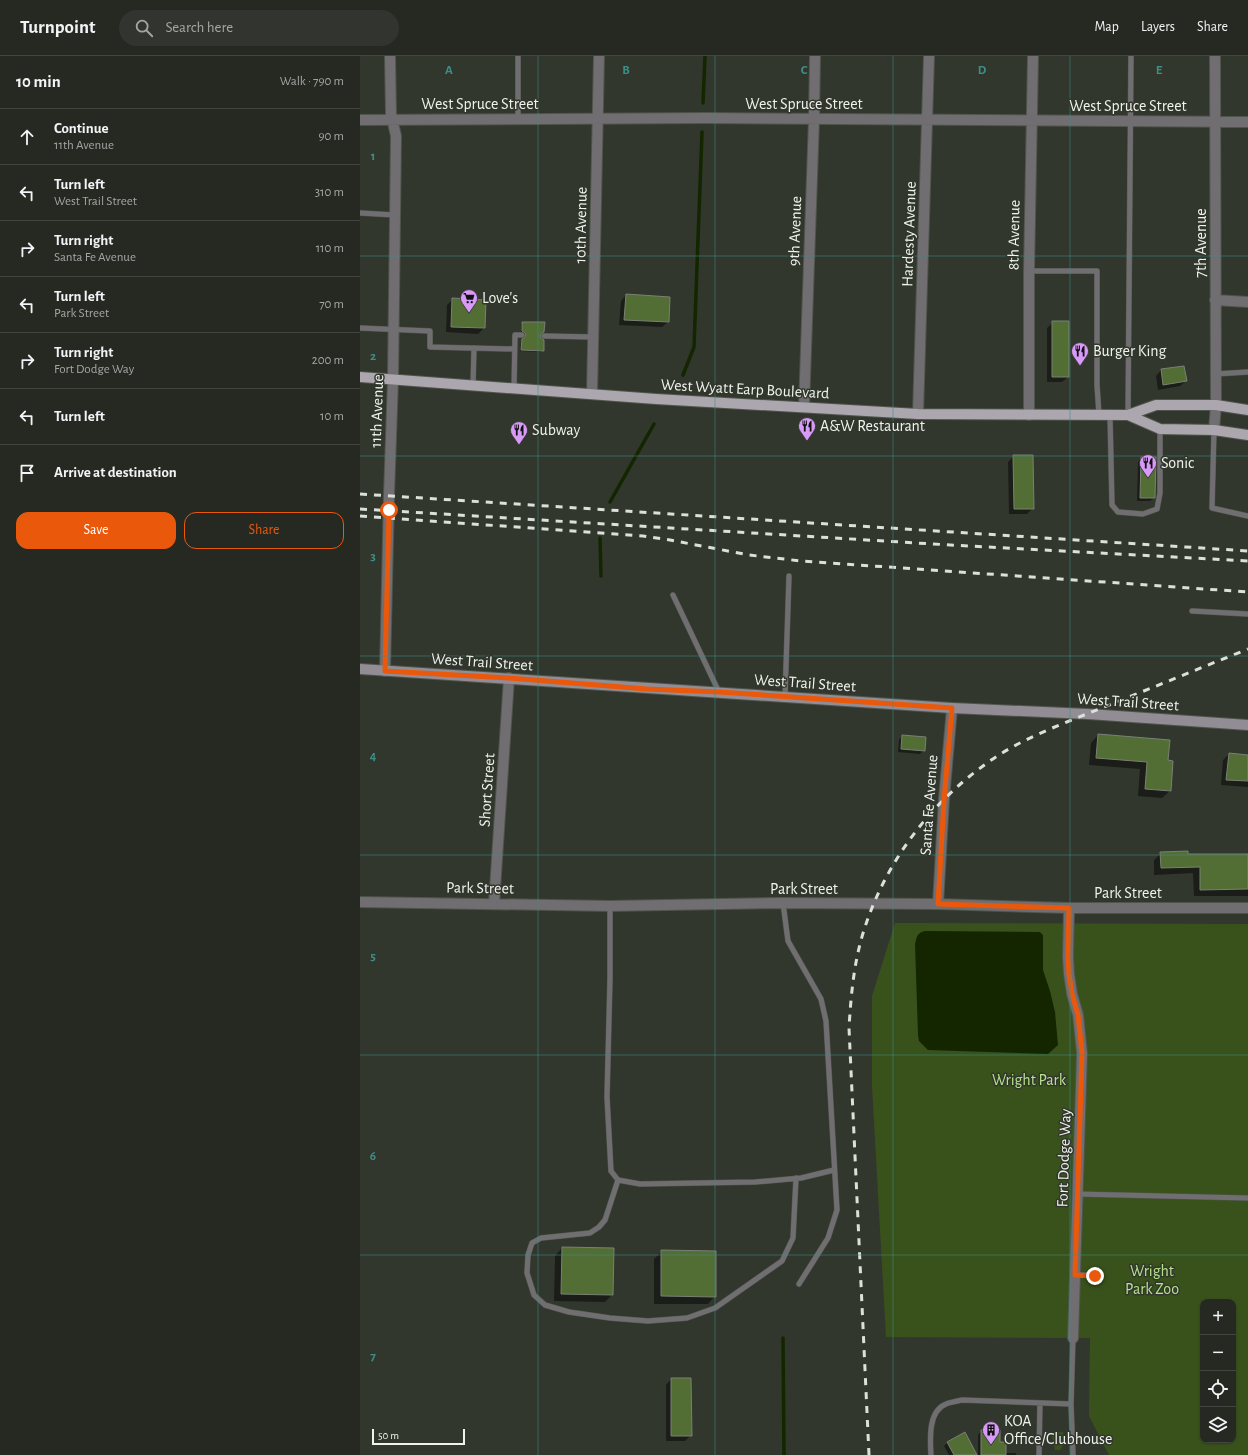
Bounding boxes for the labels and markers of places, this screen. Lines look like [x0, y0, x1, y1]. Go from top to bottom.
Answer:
supermarket icon: Love's [459, 288, 479, 313]
place label: Love's [482, 290, 518, 306]
restaurant icon: Burger King [1070, 341, 1090, 366]
place label: Burger King [1093, 343, 1167, 359]
restaurant icon: A&W Restaurant [797, 416, 817, 441]
place label: A&W Restaurant [820, 418, 925, 434]
restaurant icon: Subway [509, 420, 529, 445]
place label: Subway [532, 422, 580, 439]
restaurant icon: Sonic [1138, 453, 1158, 478]
place label: Sonic [1161, 455, 1194, 471]
place label: KOA Office/Clubhouse [1004, 1413, 1112, 1447]
building icon: KOA Office/Clubhouse [981, 1420, 1001, 1445]

